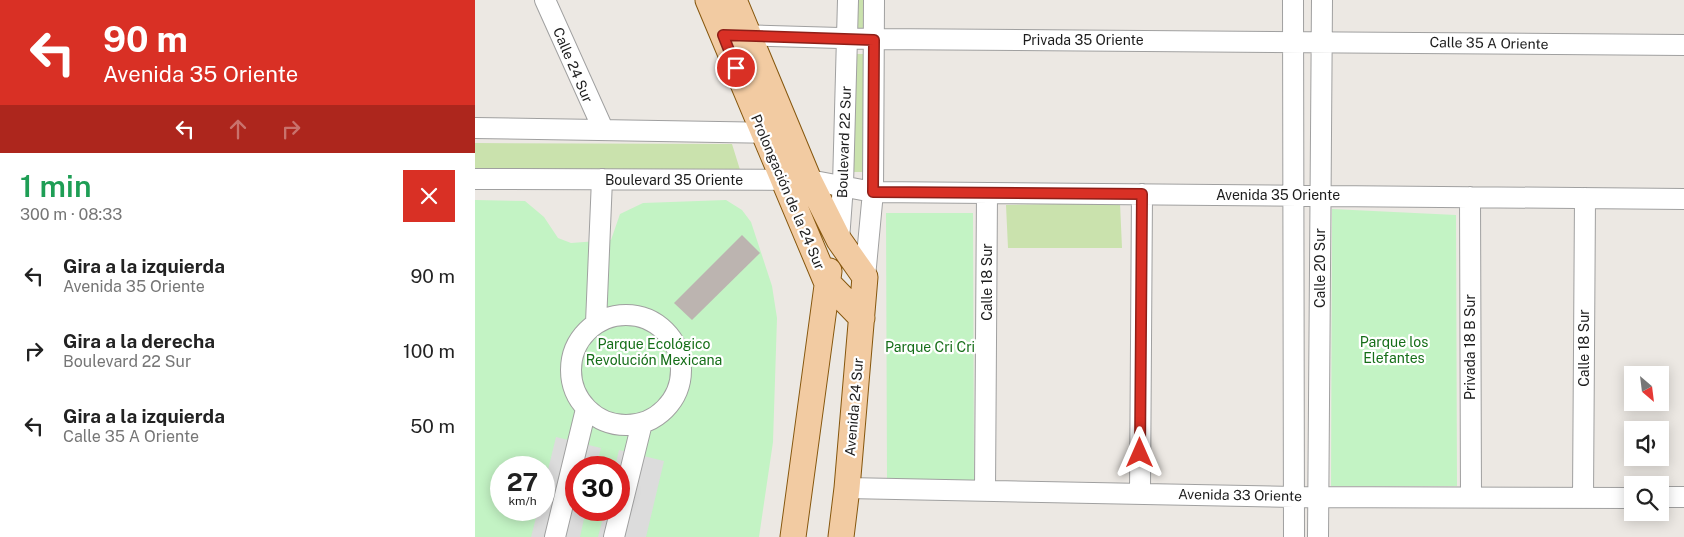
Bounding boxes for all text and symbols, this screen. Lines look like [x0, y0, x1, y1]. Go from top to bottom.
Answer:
text: 90 m [103, 19, 188, 60]
icon: left [20, 20, 85, 85]
street label: Calle 24 Sur [550, 25, 596, 105]
street label: Privada 35 Oriente [1022, 32, 1144, 48]
street label: Calle 35 A Oriente [1429, 34, 1549, 52]
pin [715, 47, 757, 89]
icon: arrive [722, 54, 750, 82]
text: Avenida 35 Oriente [103, 61, 298, 87]
street label: Boulevard 22 Sur [834, 86, 854, 198]
street label: Prolongación de la 24 Sur [748, 112, 828, 272]
icon: left [171, 115, 199, 143]
icon: ahead [224, 115, 252, 143]
icon: right [277, 115, 305, 143]
text: 1 min [20, 168, 91, 204]
button: close [403, 170, 455, 222]
street label: Boulevard 35 Oriente [605, 172, 743, 188]
street label: Avenida 35 Oriente [1216, 187, 1340, 203]
text: 300 m · 08:33 [20, 205, 122, 224]
street label: Calle 20 Sur [1312, 228, 1328, 308]
street label: Calle 18 Sur [979, 243, 995, 321]
text: Gira a la izquierda [63, 255, 225, 277]
icon: left [20, 262, 48, 290]
text: 90 m [411, 265, 455, 287]
text: Avenida 35 Oriente [63, 277, 205, 296]
street label: Privada 18 B Sur [1462, 294, 1478, 400]
street label: Calle 18 Sur [1576, 309, 1592, 387]
text: Gira a la derecha [63, 330, 215, 352]
park label: Parque los Elefantes [1360, 334, 1428, 366]
park label: Parque Ecológico Revolución Mexicana [586, 336, 722, 368]
icon: right [20, 337, 48, 365]
park label: Parque Cri Cri [885, 339, 975, 355]
text: 100 m [403, 340, 455, 362]
text: Boulevard 22 Sur [63, 352, 191, 371]
street label: Avenida 24 Sur [842, 357, 866, 457]
north arrow [1624, 366, 1669, 411]
map controls [1624, 366, 1669, 521]
text: Gira a la izquierda [63, 405, 225, 427]
icon: left [20, 412, 48, 440]
text: 50 m [410, 415, 455, 437]
button: sound [1624, 421, 1669, 466]
position arrow [1113, 426, 1165, 478]
text: Calle 35 A Oriente [63, 427, 199, 446]
speed limit sign: 30 [565, 456, 630, 521]
text: 27 [507, 467, 538, 497]
button: search [1624, 476, 1669, 521]
street label: Avenida 33 Oriente [1178, 486, 1302, 504]
text: km/h [508, 494, 537, 508]

